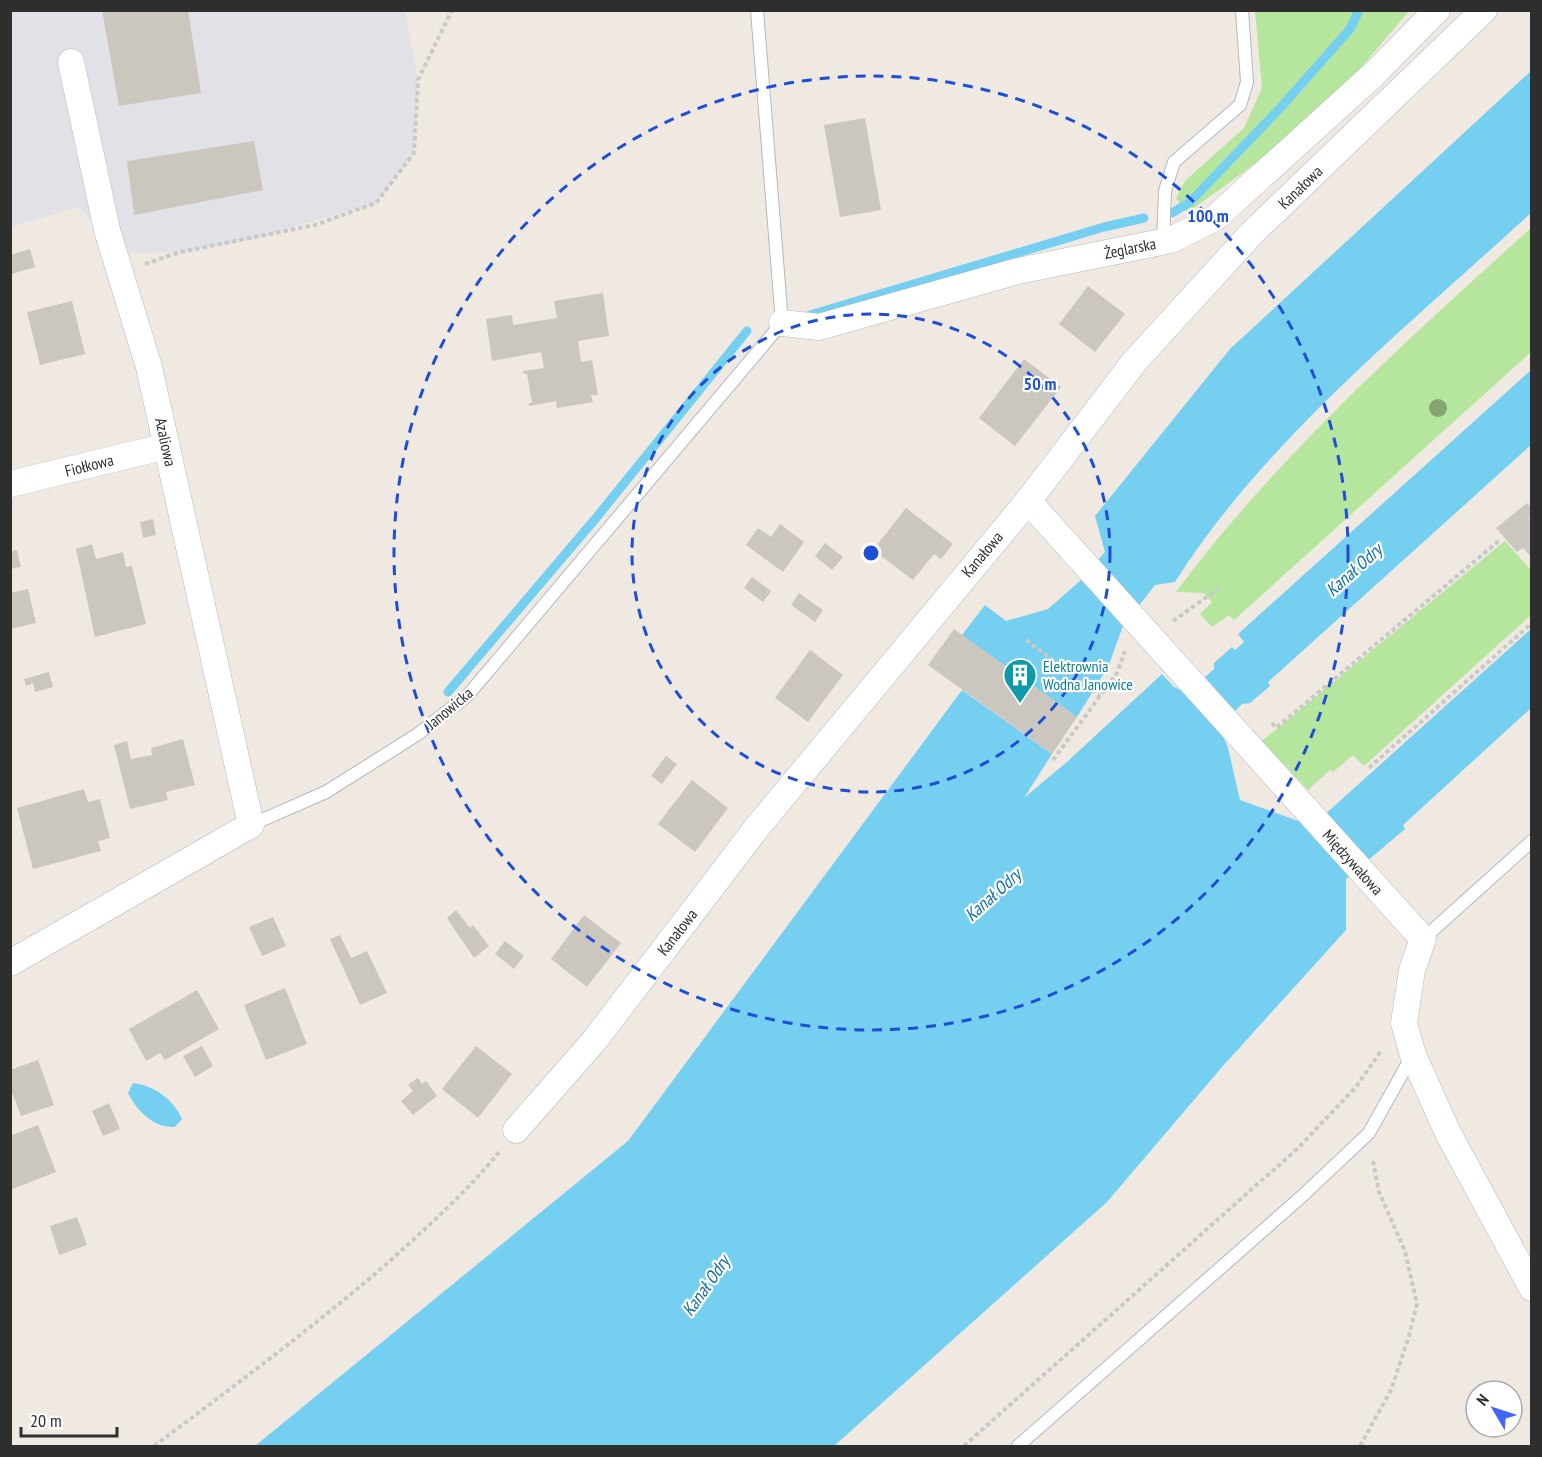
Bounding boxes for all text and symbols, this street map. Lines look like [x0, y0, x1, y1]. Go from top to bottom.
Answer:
street label: Kanałowa [1274, 161, 1326, 213]
text: 100 m [1187, 204, 1229, 227]
street label: Żeglarska [1102, 233, 1158, 263]
text: 50 m [1024, 372, 1056, 395]
street label: Azaliowa [151, 416, 181, 468]
street label: Fiołkowa [63, 449, 115, 481]
street label: Kanałowa [957, 527, 1007, 581]
water label: Kanał Odry [1321, 537, 1388, 601]
centre of rings [861, 543, 881, 563]
place label: Elektrownia Wodna Janowice [1043, 656, 1133, 694]
building icon: Elektrownia Wodna Janowice [1002, 657, 1038, 704]
street label: Janowicka [421, 683, 477, 734]
street label: Międzywałowa [1318, 825, 1388, 899]
water label: Kanał Odry [960, 862, 1027, 926]
street label: Kanałowa [653, 905, 701, 959]
water label: Kanał Odry [677, 1249, 736, 1320]
north arrow [1464, 1379, 1524, 1439]
text: N [1472, 1390, 1493, 1409]
scale bar [21, 1400, 117, 1438]
text: 20 m [30, 1409, 62, 1432]

